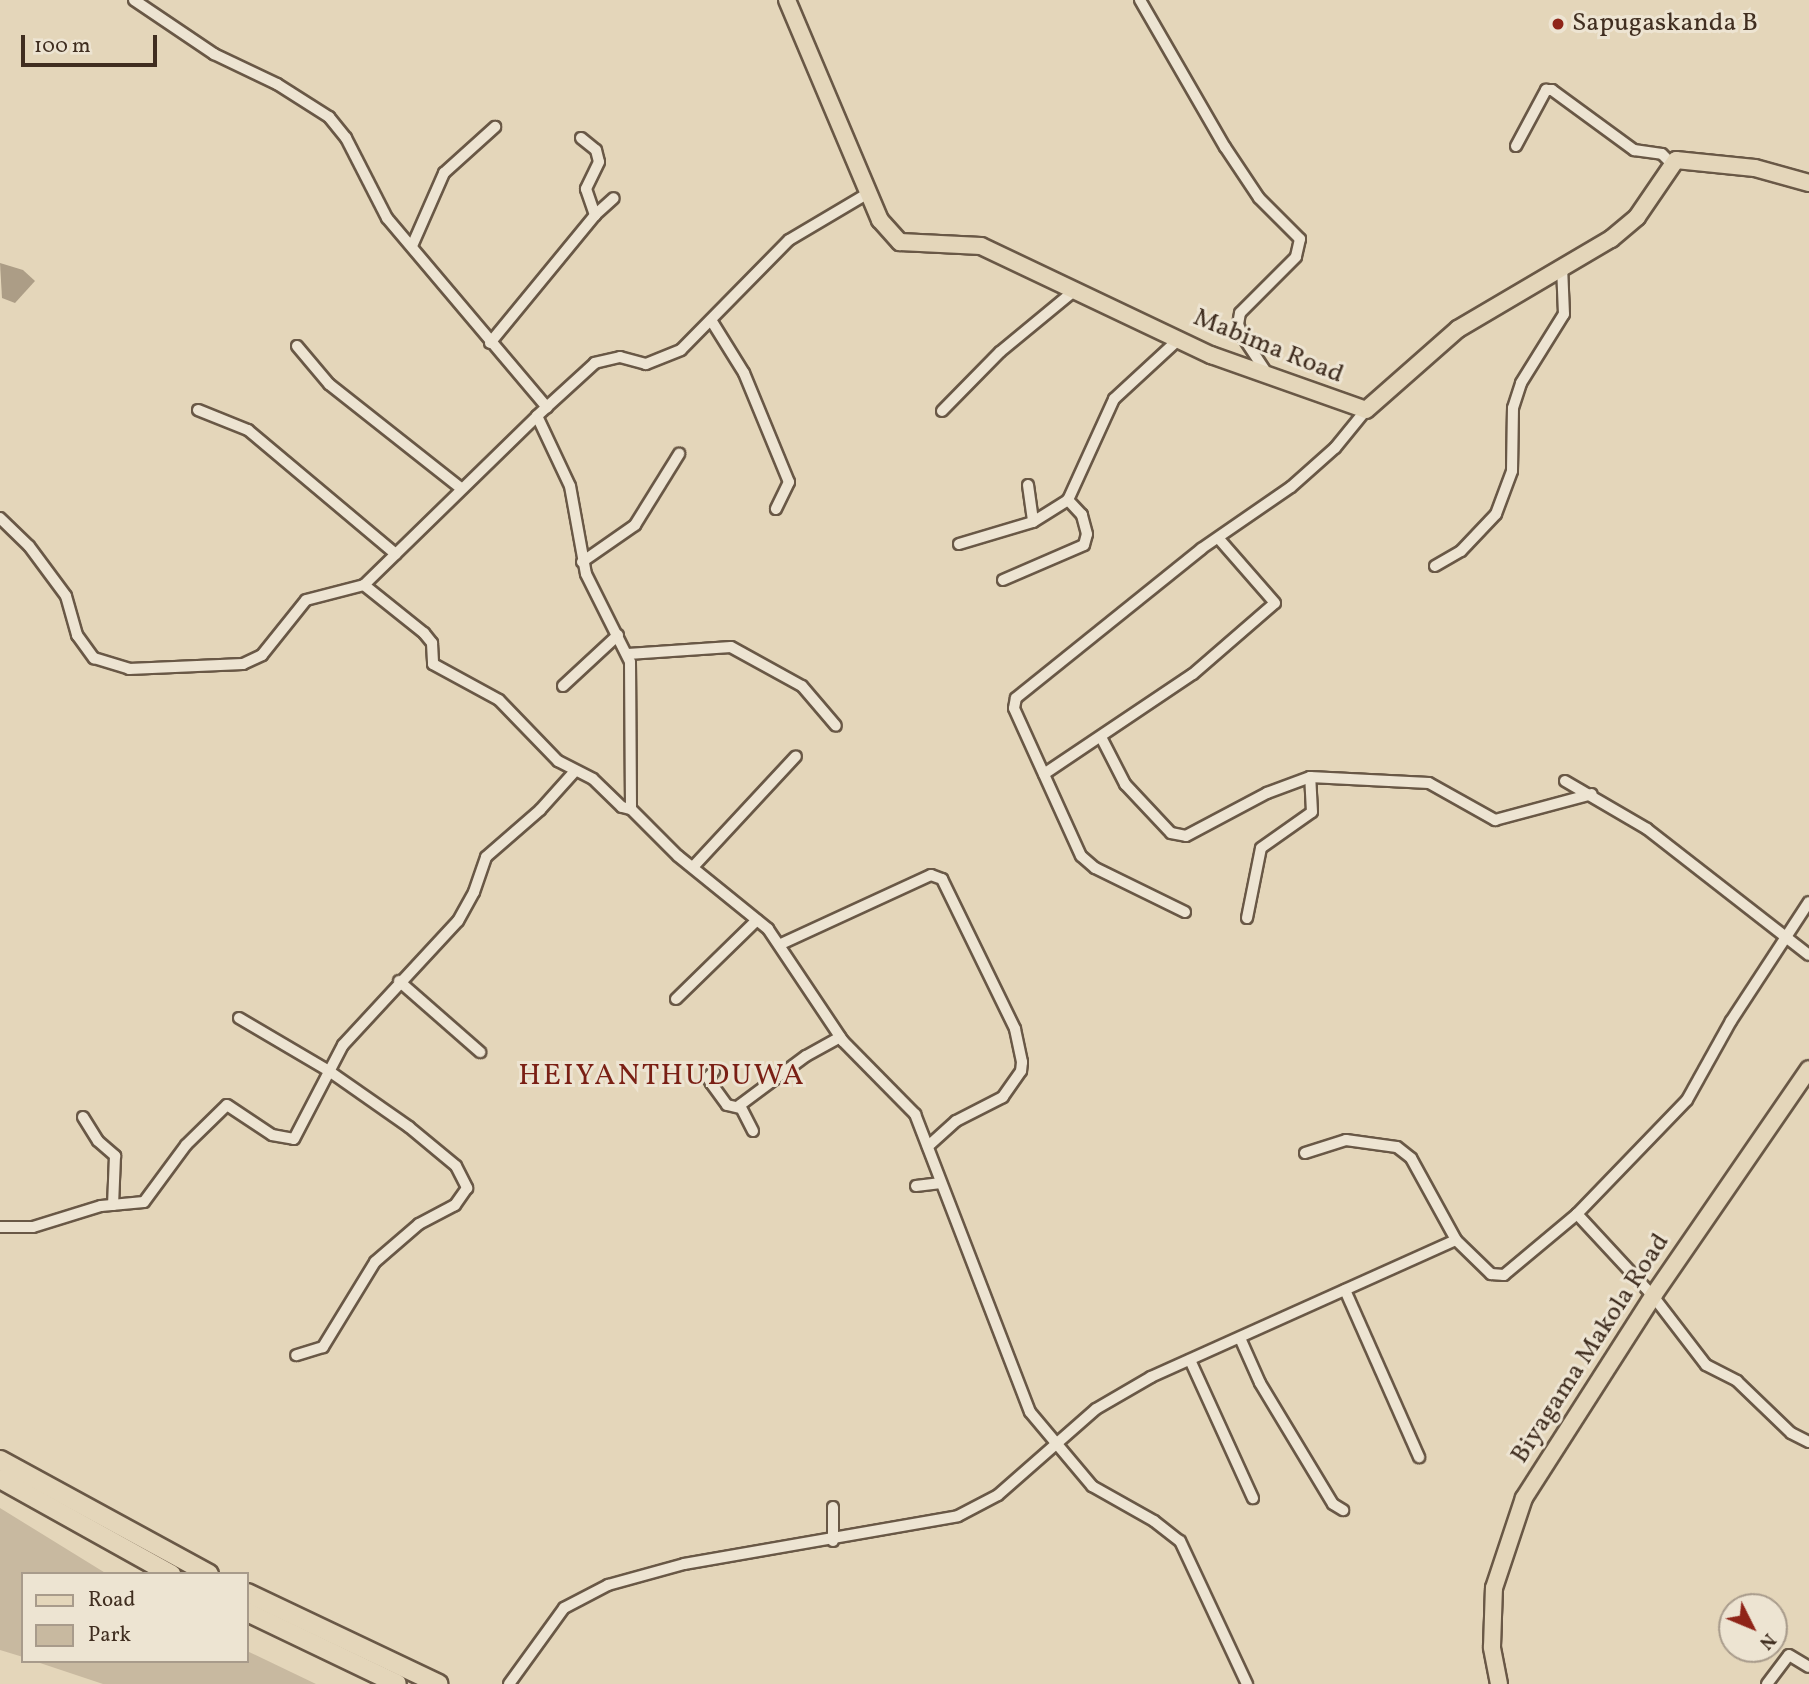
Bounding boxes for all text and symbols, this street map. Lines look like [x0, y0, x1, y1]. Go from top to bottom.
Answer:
place label: Sapugaskanda B [1572, 8, 1758, 40]
marker: Sapugaskanda B [1550, 16, 1566, 32]
scale bar [24, 21, 161, 65]
text: 100 m [34, 32, 91, 61]
street label: Mabima Road [1188, 303, 1348, 391]
district label: HEIYANTHUDUWA [520, 1058, 804, 1094]
street label: Biyagama Makola Road [1505, 1228, 1677, 1470]
legend [21, 1572, 248, 1663]
text: Road [88, 1586, 135, 1615]
north arrow [1718, 1593, 1788, 1663]
text: Park [88, 1621, 131, 1650]
text: N [1753, 1627, 1781, 1655]

